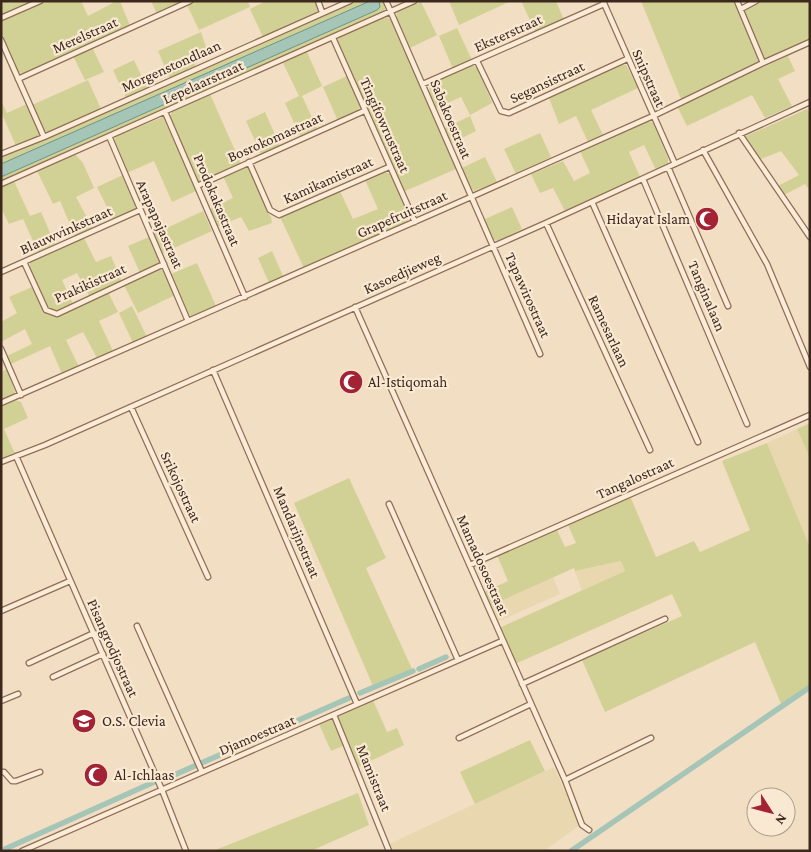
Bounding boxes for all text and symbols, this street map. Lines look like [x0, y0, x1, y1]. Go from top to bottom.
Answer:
street label: Eksterstraat [472, 11, 545, 55]
street label: Merelstraat [50, 13, 121, 56]
street label: Morgenstondlaan [119, 37, 223, 96]
street label: Snipstraat [628, 47, 669, 111]
street label: Lepelaarstraat [160, 57, 247, 108]
street label: Segansistraat [507, 57, 588, 107]
street label: Tingifowrustraat [356, 75, 414, 176]
street label: Sabakoestraat [427, 77, 475, 162]
street label: Bosrokomastraat [225, 108, 326, 165]
street label: Prodokakastraat [190, 152, 244, 249]
street label: Kamikamistraat [281, 153, 376, 207]
street label: Arapapajastraat [132, 177, 187, 272]
street label: Grapefruitstraat [354, 187, 451, 242]
street label: Blauwvinkstraat [18, 202, 115, 257]
mosque icon: Hidayat Islam [694, 206, 720, 232]
place label: Hidayat Islam [607, 211, 690, 228]
street label: Kasoedjieweg [361, 249, 443, 298]
street label: Tapawirostraat [501, 250, 554, 341]
street label: Tanginalaan [684, 258, 729, 334]
street label: Prakikistraat [52, 260, 129, 306]
street label: Ramesarlaan [585, 292, 633, 370]
mosque icon: Al-Istiqomah [338, 369, 364, 395]
place label: Al-Istiqomah [368, 374, 447, 391]
street label: Srikojostraat [157, 449, 205, 526]
street label: Tangalostraat [594, 453, 677, 503]
street label: Mandarijnstraat [270, 484, 324, 582]
street label: Mamadosoestraat [454, 512, 513, 619]
street label: Pisangrodjostraat [83, 596, 142, 701]
school or university icon: O.S. Clevia [71, 708, 97, 734]
street label: Djamoestraat [216, 711, 299, 759]
place label: O.S. Clevia [102, 713, 166, 729]
street label: Mamistraat [353, 742, 395, 814]
mosque icon: Al-Ichlaas [83, 762, 109, 788]
place label: Al-Ichlaas [114, 767, 175, 783]
north arrow [746, 787, 796, 837]
text: N [772, 811, 791, 829]

